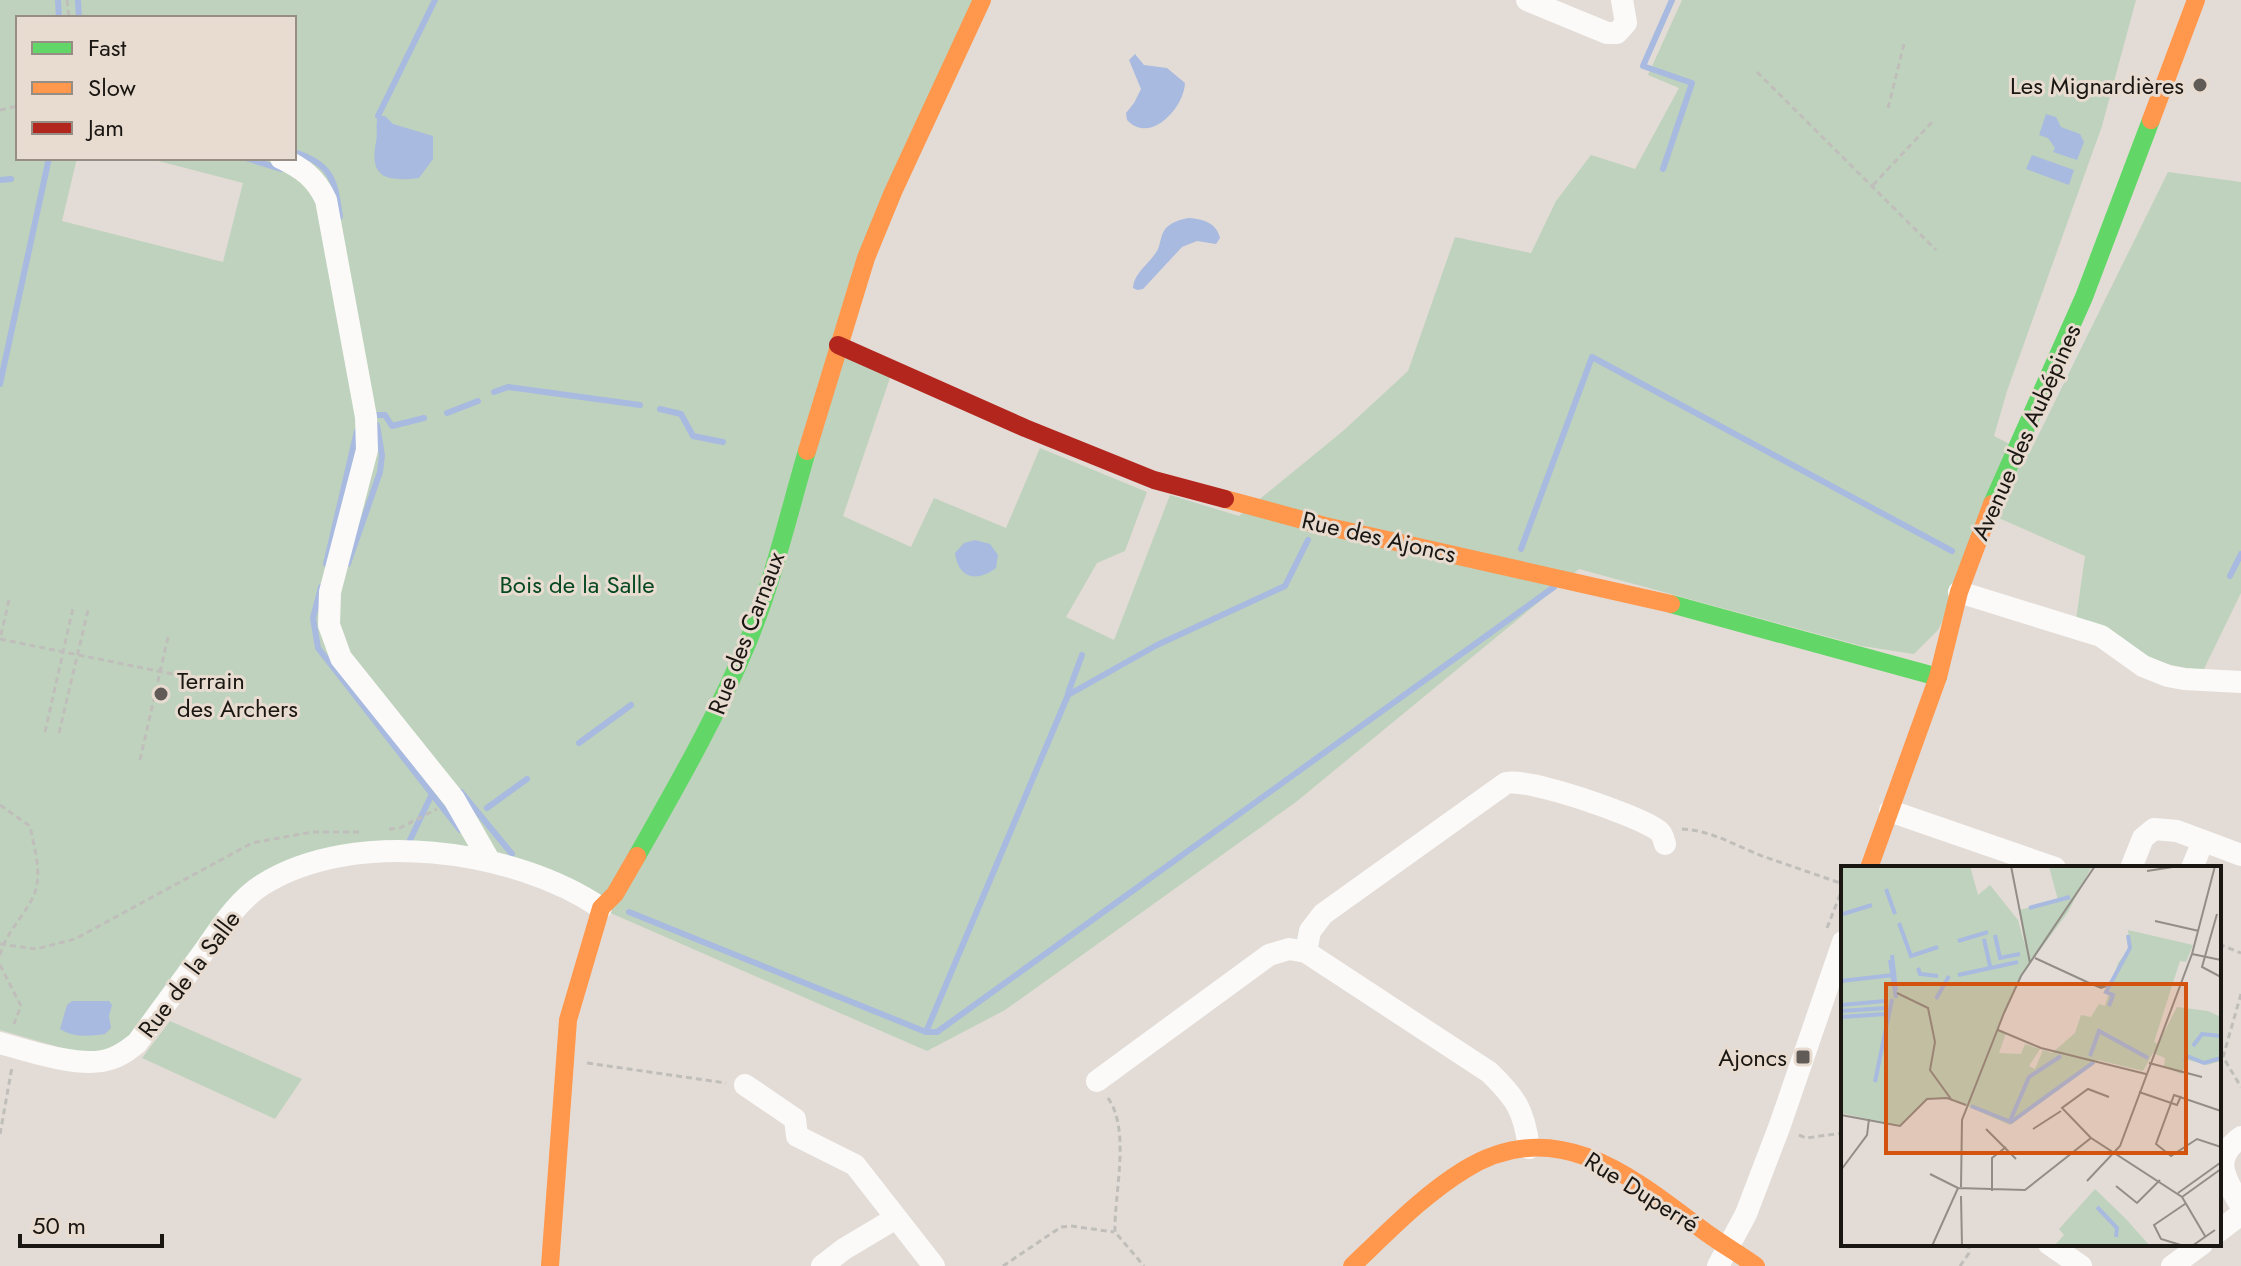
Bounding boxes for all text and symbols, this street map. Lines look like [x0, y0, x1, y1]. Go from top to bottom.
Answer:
legend [16, 16, 296, 160]
text: Fast [88, 30, 126, 65]
place label: Les Mignardières [2010, 68, 2184, 103]
text: Slow [88, 70, 136, 105]
marker: Les Mignardières [2191, 76, 2209, 94]
text: Jam [85, 110, 124, 145]
street label: Avenue des Aubépines [1963, 318, 2089, 546]
street label: Rue des Ajoncs [1298, 502, 1460, 572]
street label: Rue des Carnaux [699, 546, 793, 719]
park label: Bois de la Salle [499, 567, 655, 602]
place label: Terrain des Archers [177, 663, 298, 726]
marker: Terrain des Archers [152, 685, 170, 703]
inset map [1841, 866, 2221, 1246]
street label: Rue de la Salle [130, 903, 248, 1045]
place label: Ajoncs [1718, 1040, 1787, 1075]
marker: Ajoncs [1794, 1048, 1812, 1066]
street label: Rue Duperré [1578, 1143, 1706, 1241]
scale bar [20, 1198, 162, 1248]
text: 50 m [32, 1208, 86, 1243]

